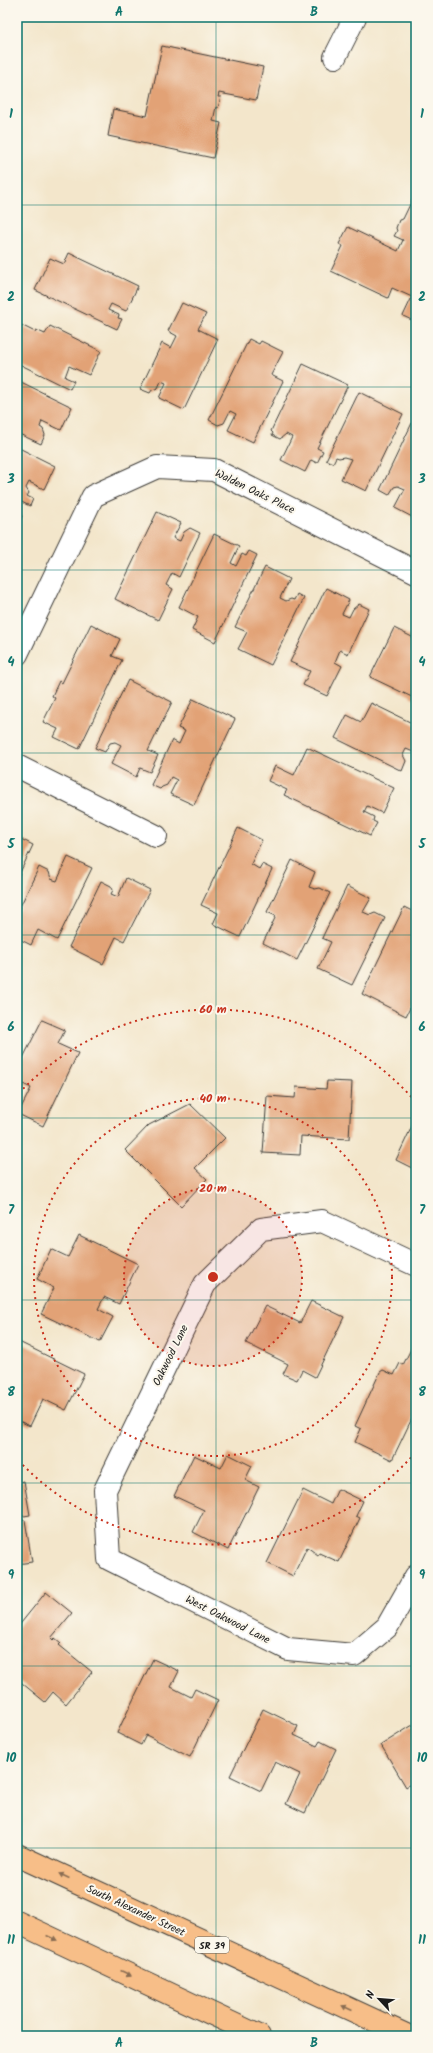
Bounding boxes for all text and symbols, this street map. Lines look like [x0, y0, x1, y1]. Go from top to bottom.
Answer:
text: A [115, 2, 123, 23]
text: B [310, 2, 318, 23]
text: 1 [9, 104, 13, 125]
text: 1 [420, 104, 424, 125]
text: 2 [7, 287, 15, 308]
text: 2 [418, 287, 426, 308]
street label: Walden Oaks Place [212, 465, 298, 519]
text: 3 [6, 469, 15, 490]
text: 3 [417, 469, 426, 490]
text: 4 [7, 652, 15, 673]
text: 4 [418, 652, 426, 673]
text: 5 [7, 834, 16, 855]
text: 5 [418, 834, 427, 855]
text: 60 m [199, 1000, 227, 1019]
text: 6 [7, 1017, 15, 1038]
text: 6 [418, 1017, 426, 1038]
text: 40 m [199, 1089, 227, 1108]
text: 20 m [199, 1179, 227, 1198]
text: 7 [8, 1200, 15, 1221]
text: 7 [419, 1200, 426, 1221]
centre of rings [206, 1270, 220, 1284]
street label: Oakwood Lane [148, 1322, 194, 1389]
text: 8 [7, 1382, 15, 1403]
text: 8 [418, 1382, 426, 1403]
text: 9 [8, 1565, 15, 1586]
text: 9 [419, 1565, 426, 1586]
street label: West Oakwood Lane [182, 1591, 273, 1649]
text: 10 [6, 1748, 17, 1769]
text: 10 [417, 1748, 428, 1769]
one-way arrow [58, 1873, 70, 1880]
street label: South Alexander Street [83, 1880, 189, 1942]
text: 11 [7, 1930, 15, 1951]
text: 11 [418, 1930, 426, 1951]
one-way arrow [47, 1935, 58, 1941]
road number: SR 39 [195, 1937, 229, 1953]
one-way arrow [120, 1970, 132, 1976]
north arrow [359, 1979, 399, 2019]
text: N [361, 1988, 381, 2002]
one-way arrow [341, 2005, 353, 2011]
text: A [115, 2033, 123, 2053]
text: B [310, 2033, 318, 2053]

